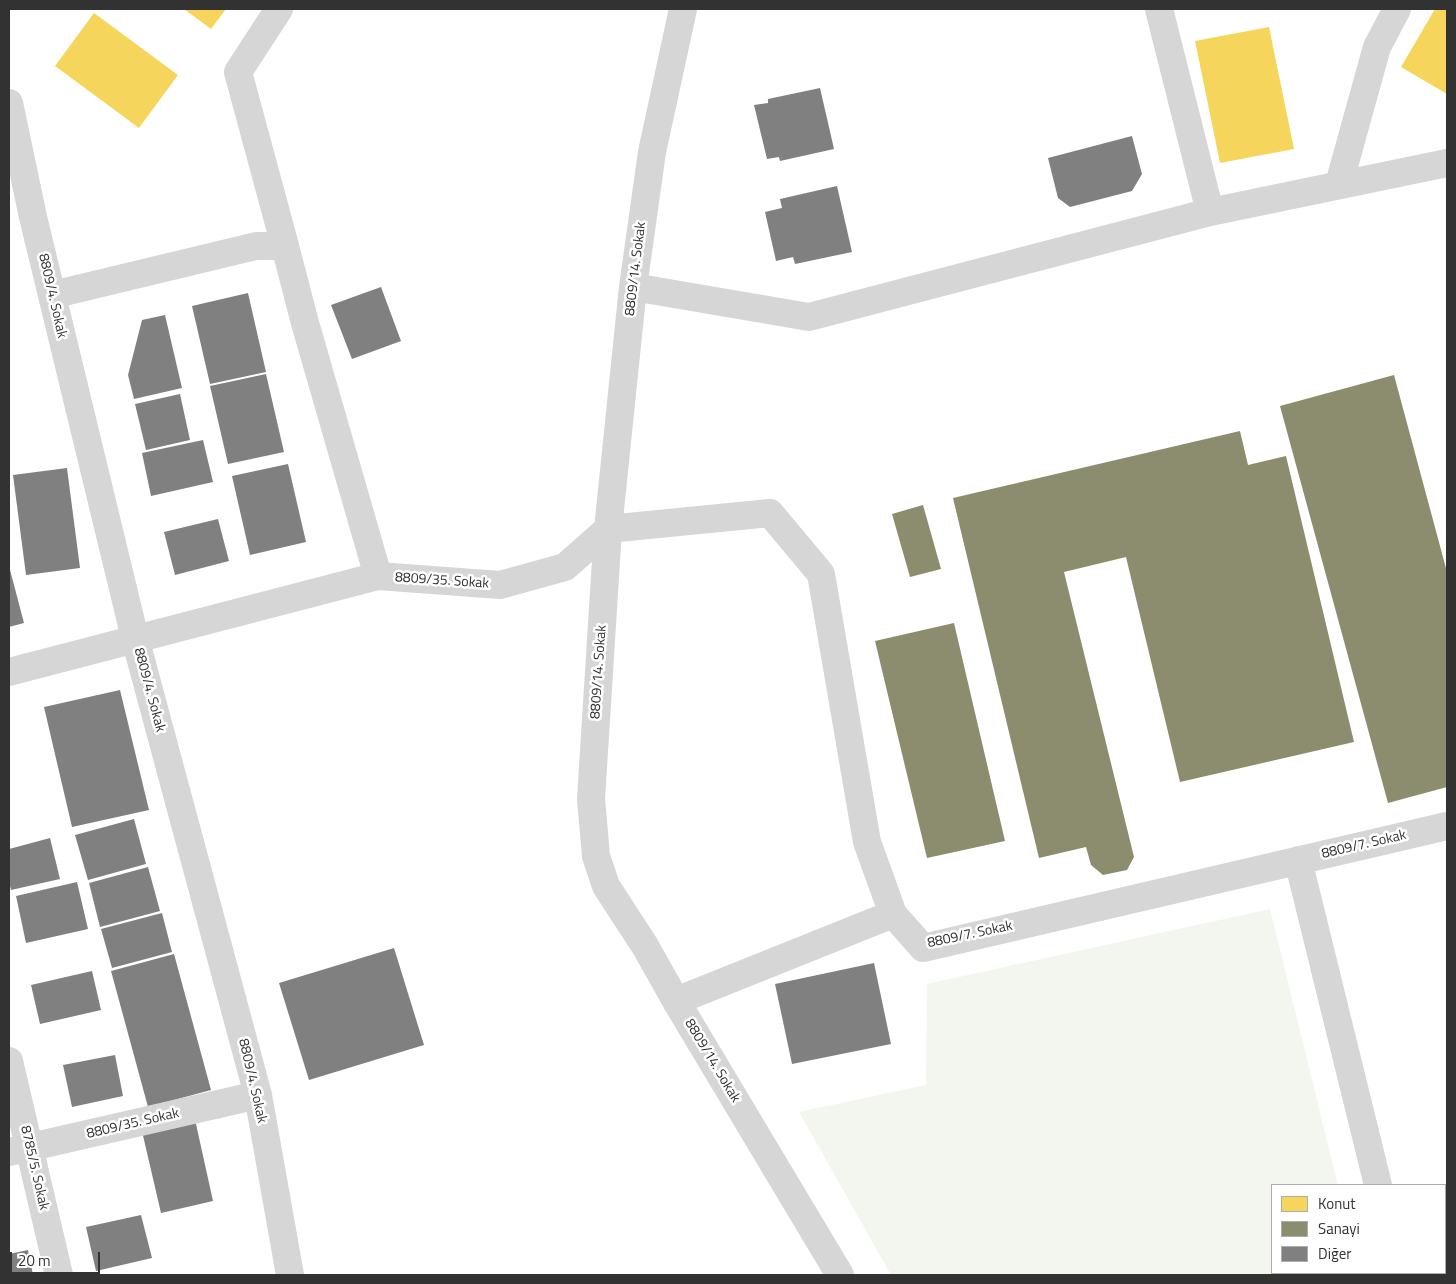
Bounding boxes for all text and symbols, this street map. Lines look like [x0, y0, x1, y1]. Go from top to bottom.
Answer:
street label: 8809/14. Sokak [622, 221, 650, 317]
street label: 8809/4. Sokak [34, 252, 70, 340]
street label: 8809/35. Sokak [394, 569, 490, 593]
street label: 8809/14. Sokak [587, 624, 611, 720]
street label: 8809/4. Sokak [130, 646, 168, 734]
street label: 8809/7. Sokak [1320, 827, 1408, 863]
street label: 8809/7. Sokak [926, 918, 1014, 952]
street label: 8809/14. Sokak [681, 1016, 743, 1106]
street label: 8809/4. Sokak [234, 1037, 270, 1125]
street label: 8809/35. Sokak [85, 1105, 181, 1143]
street label: 8785/5. Sokak [16, 1124, 52, 1212]
legend [1271, 1184, 1446, 1274]
text: Konut [1318, 1192, 1356, 1215]
text: Sanayi [1318, 1217, 1360, 1240]
scale bar [12, 1242, 102, 1274]
text: Diğer [1318, 1242, 1351, 1265]
text: 20 m [18, 1249, 51, 1272]

